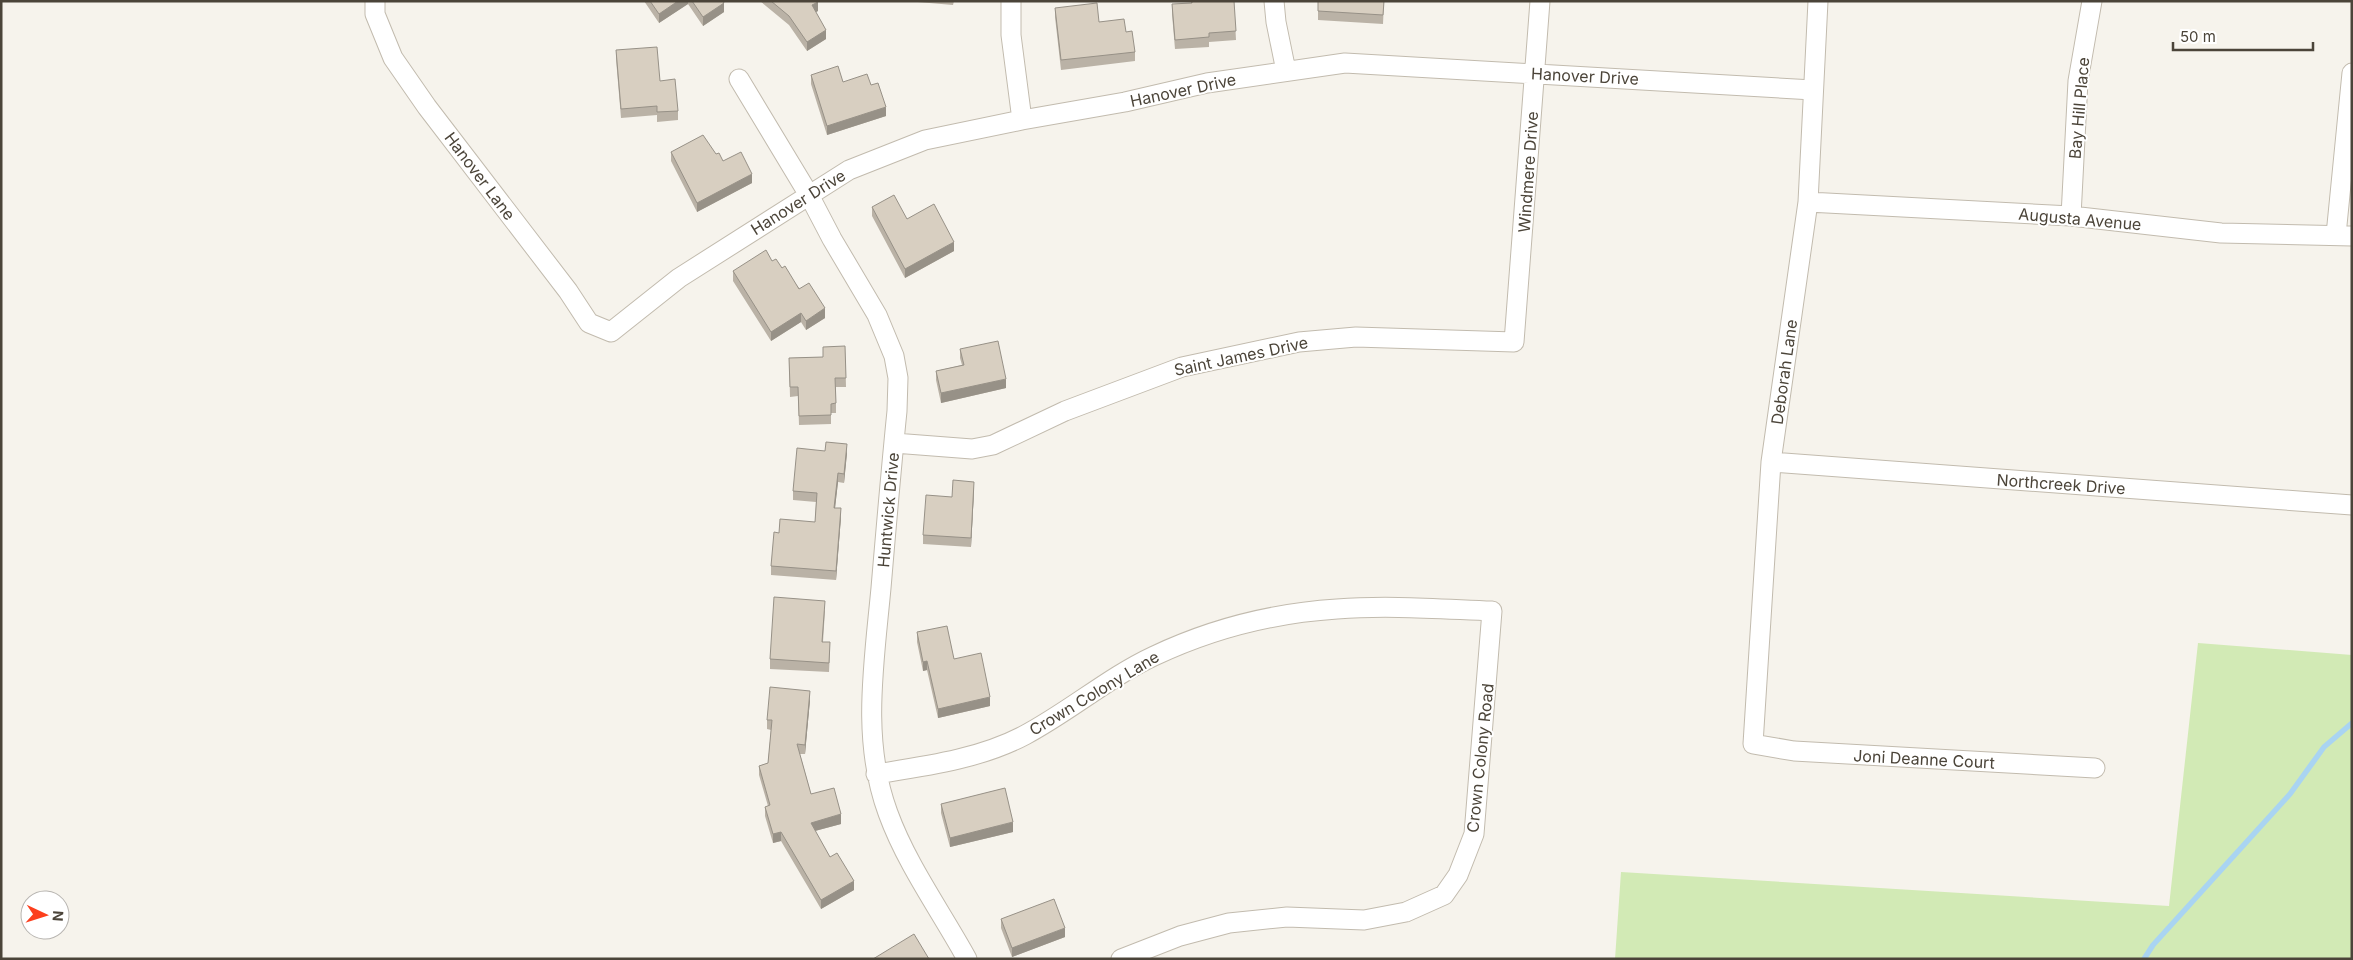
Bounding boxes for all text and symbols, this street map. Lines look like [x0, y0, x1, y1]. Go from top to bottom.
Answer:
scale bar [2173, 20, 2313, 52]
text: 50 m [2180, 27, 2216, 46]
street label: Bay Hill Place [2065, 56, 2093, 160]
street label: Hanover Drive [1531, 63, 1639, 89]
street label: Hanover Drive [1128, 69, 1238, 111]
street label: Windmere Drive [1514, 111, 1542, 233]
street label: Hanover Lane [440, 128, 520, 224]
street label: Hanover Drive [747, 165, 849, 239]
street label: Augusta Avenue [2018, 204, 2142, 234]
street label: Deborah Lane [1767, 318, 1801, 426]
street label: Saint James Drive [1172, 332, 1310, 380]
street label: Huntwick Drive [873, 452, 903, 568]
street label: Northcreek Drive [1996, 470, 2126, 498]
street label: Crown Colony Lane [1025, 646, 1163, 740]
street label: Crown Colony Road [1462, 682, 1498, 834]
street label: Joni Deanne Court [1853, 745, 1995, 773]
north arrow [20, 890, 70, 940]
text: N [50, 910, 67, 922]

